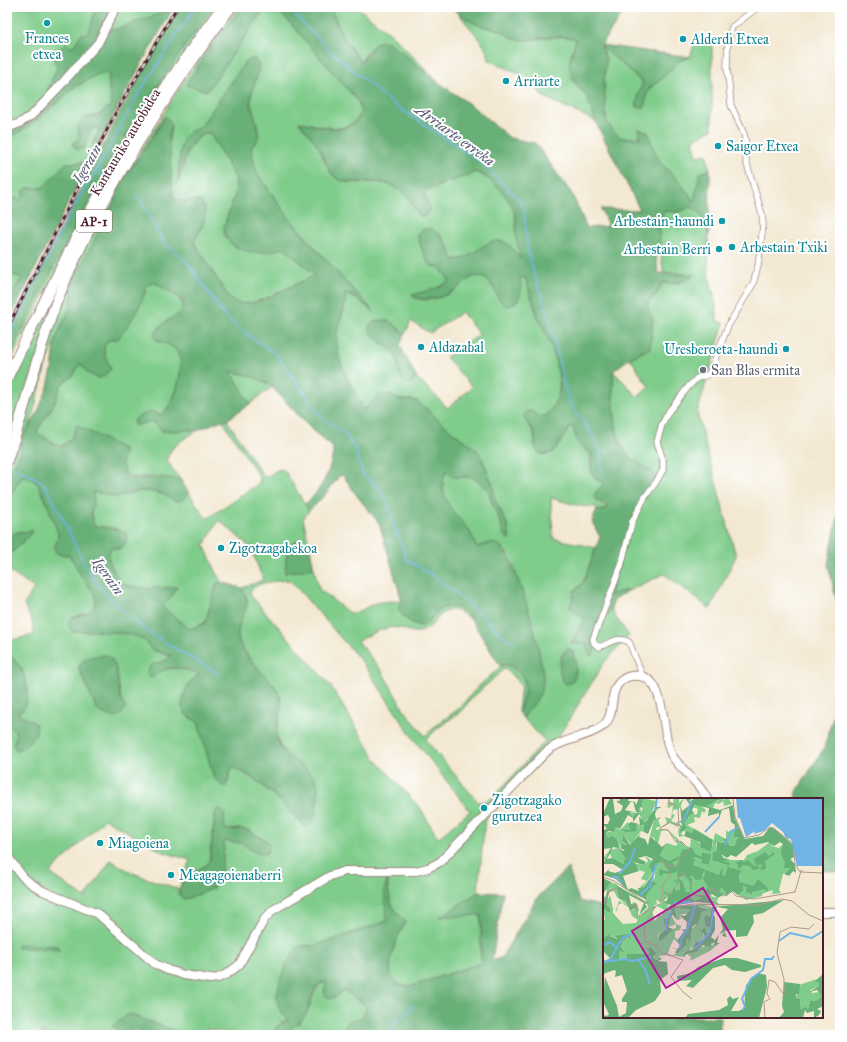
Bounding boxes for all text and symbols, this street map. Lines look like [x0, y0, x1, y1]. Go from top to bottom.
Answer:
marker: Frances etxea [42, 18, 52, 28]
place label: Frances etxea [25, 30, 69, 63]
place label: Alderdi Etxea [690, 31, 769, 48]
marker: Alderdi Etxea [678, 34, 688, 44]
place label: Arriarte [513, 73, 560, 90]
marker: Arriarte [501, 76, 511, 86]
street label: Kantauriko autobidea [87, 85, 164, 199]
water label: Arriarte erreka [410, 99, 498, 170]
place label: Saigor Etxea [726, 138, 799, 155]
water label: Igerain [68, 141, 105, 188]
marker: Saigor Etxea [713, 141, 723, 151]
road number: AP-1 [76, 210, 112, 232]
place label: Arbestain-haundi [613, 213, 714, 230]
marker: Arbestain-haundi [717, 216, 727, 226]
place label: Arbestain Txiki [739, 239, 828, 256]
place label: Arbestain Berri [623, 241, 711, 258]
marker: Arbestain Txiki [727, 242, 737, 252]
marker: Arbestain Berri [714, 244, 724, 254]
place label: Aldazabal [428, 339, 484, 356]
place label: Uresberoeta-haundi [664, 341, 778, 358]
marker: Aldazabal [416, 342, 426, 352]
marker: Uresberoeta-haundi [781, 344, 791, 354]
place label: San Blas ermita [711, 362, 800, 379]
marker: San Blas ermita [698, 365, 708, 375]
place label: Zigotzagabekoa [229, 540, 317, 557]
marker: Zigotzagabekoa [216, 543, 226, 553]
water label: Igerain [88, 553, 128, 598]
place label: Zigotzagako gurutzea [492, 792, 562, 825]
inset map [603, 798, 823, 1018]
marker: Zigotzagako gurutzea [479, 803, 489, 813]
place label: Miagoiena [108, 835, 169, 852]
marker: Miagoiena [95, 838, 105, 848]
place label: Meagagoienaberri [179, 867, 281, 884]
marker: Meagagoienaberri [166, 870, 176, 880]

